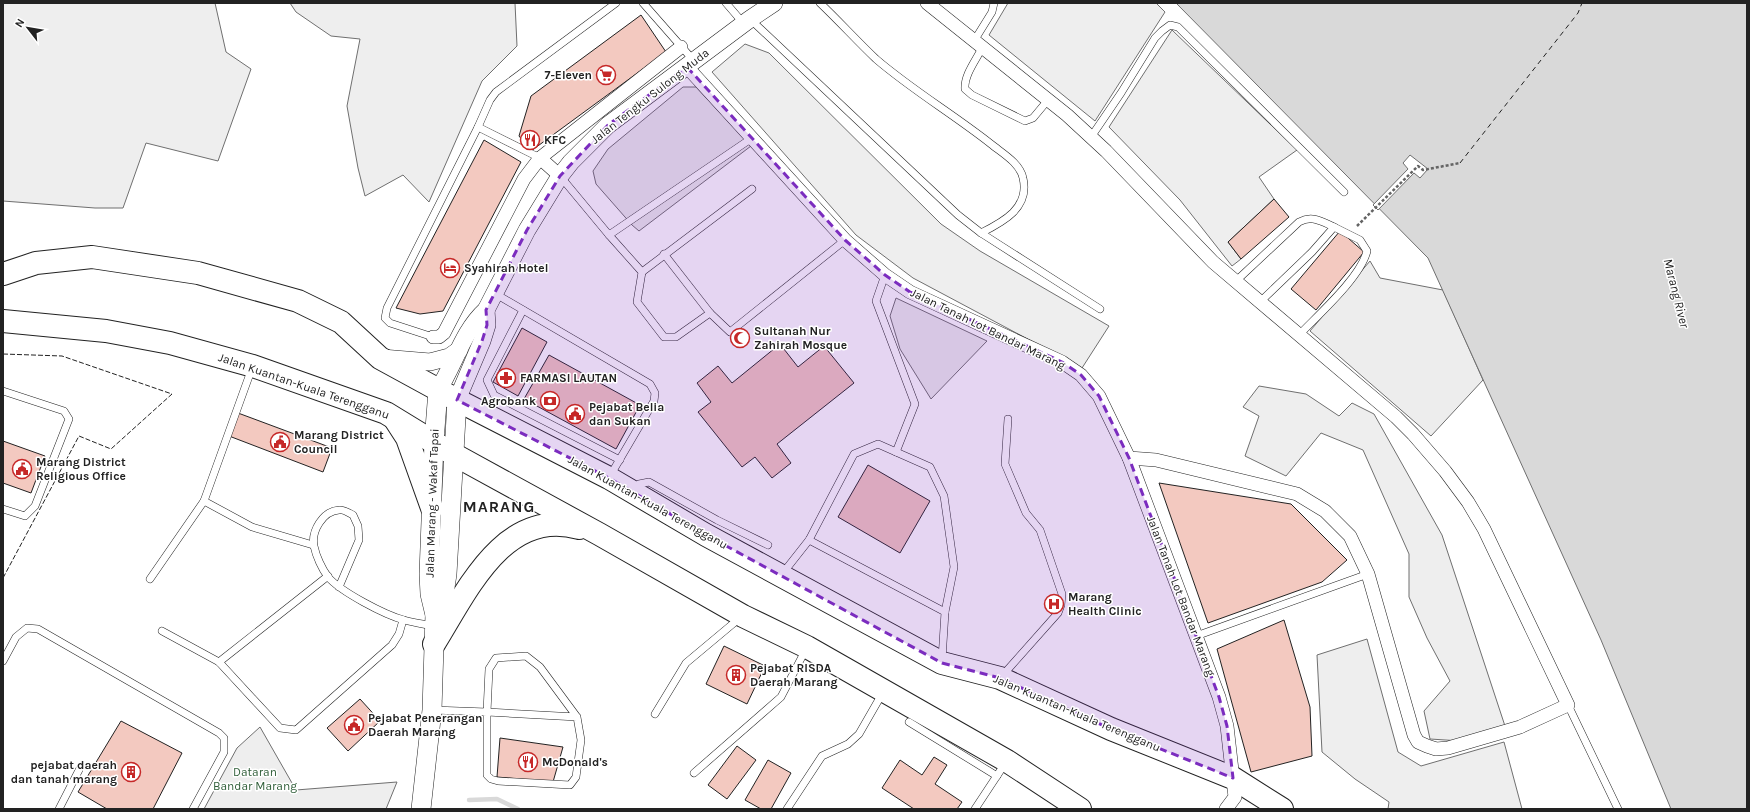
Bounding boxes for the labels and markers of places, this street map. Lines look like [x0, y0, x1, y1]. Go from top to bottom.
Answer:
supermarket icon: 7-Eleven [595, 64, 617, 86]
place label: 7-Eleven [544, 68, 592, 82]
restaurant icon: KFC [519, 129, 541, 151]
place label: KFC [544, 133, 566, 147]
hotel icon: Syahirah Hotel [439, 257, 461, 279]
place label: Syahirah Hotel [464, 261, 548, 275]
place label: Sultanah Nur Zahirah Mosque [754, 324, 847, 352]
mosque icon: Sultanah Nur Zahirah Mosque [729, 327, 751, 349]
pharmacy icon: FARMASI LAUTAN [495, 367, 517, 389]
place label: FARMASI LAUTAN [520, 371, 617, 385]
bank icon: Agrobank [539, 390, 561, 412]
place label: Agrobank [481, 394, 536, 408]
place label: Pejabat Belia dan Sukan [589, 400, 664, 428]
public building icon: Pejabat Belia dan Sukan [564, 403, 586, 425]
place label: Marang District Council [294, 428, 384, 456]
public building icon: Marang District Council [269, 431, 291, 453]
place label: Marang District Religious Office [36, 455, 126, 483]
public building icon: Marang District Religious Office [11, 458, 33, 480]
place label: Marang Health Clinic [1068, 590, 1142, 618]
hospital icon: Marang Health Clinic [1043, 593, 1065, 615]
place label: Pejabat RISDA Daerah Marang [750, 661, 838, 689]
building icon: Pejabat RISDA Daerah Marang [725, 664, 747, 686]
place label: Pejabat Penerangan Daerah Marang [368, 711, 482, 739]
public building icon: Pejabat Penerangan Daerah Marang [343, 714, 365, 736]
restaurant icon: McDonald's [517, 751, 539, 773]
place label: McDonald's [542, 755, 608, 769]
place label: pejabat daerah dan tanah marang [11, 758, 117, 786]
building icon: pejabat daerah dan tanah marang [120, 761, 142, 783]

